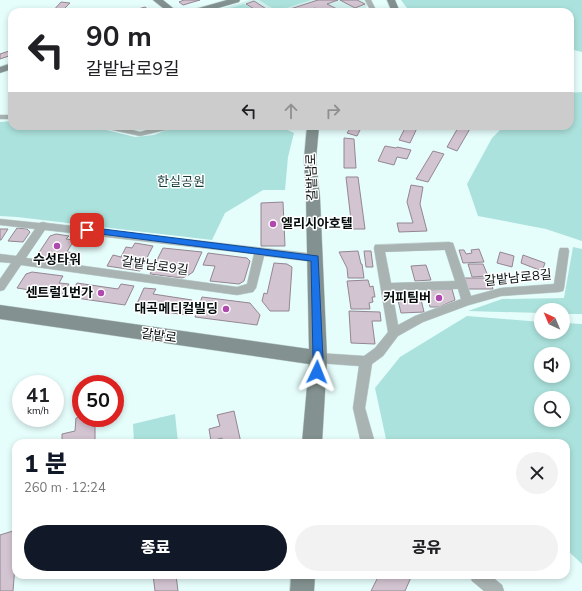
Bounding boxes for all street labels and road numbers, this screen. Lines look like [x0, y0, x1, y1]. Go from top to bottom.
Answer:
street label: 갈밭남로 [302, 153, 322, 201]
street label: 갈밭남로9길 [120, 252, 190, 280]
street label: 갈밭남로8길 [483, 266, 553, 290]
street label: 갈밭로 [140, 325, 178, 347]

